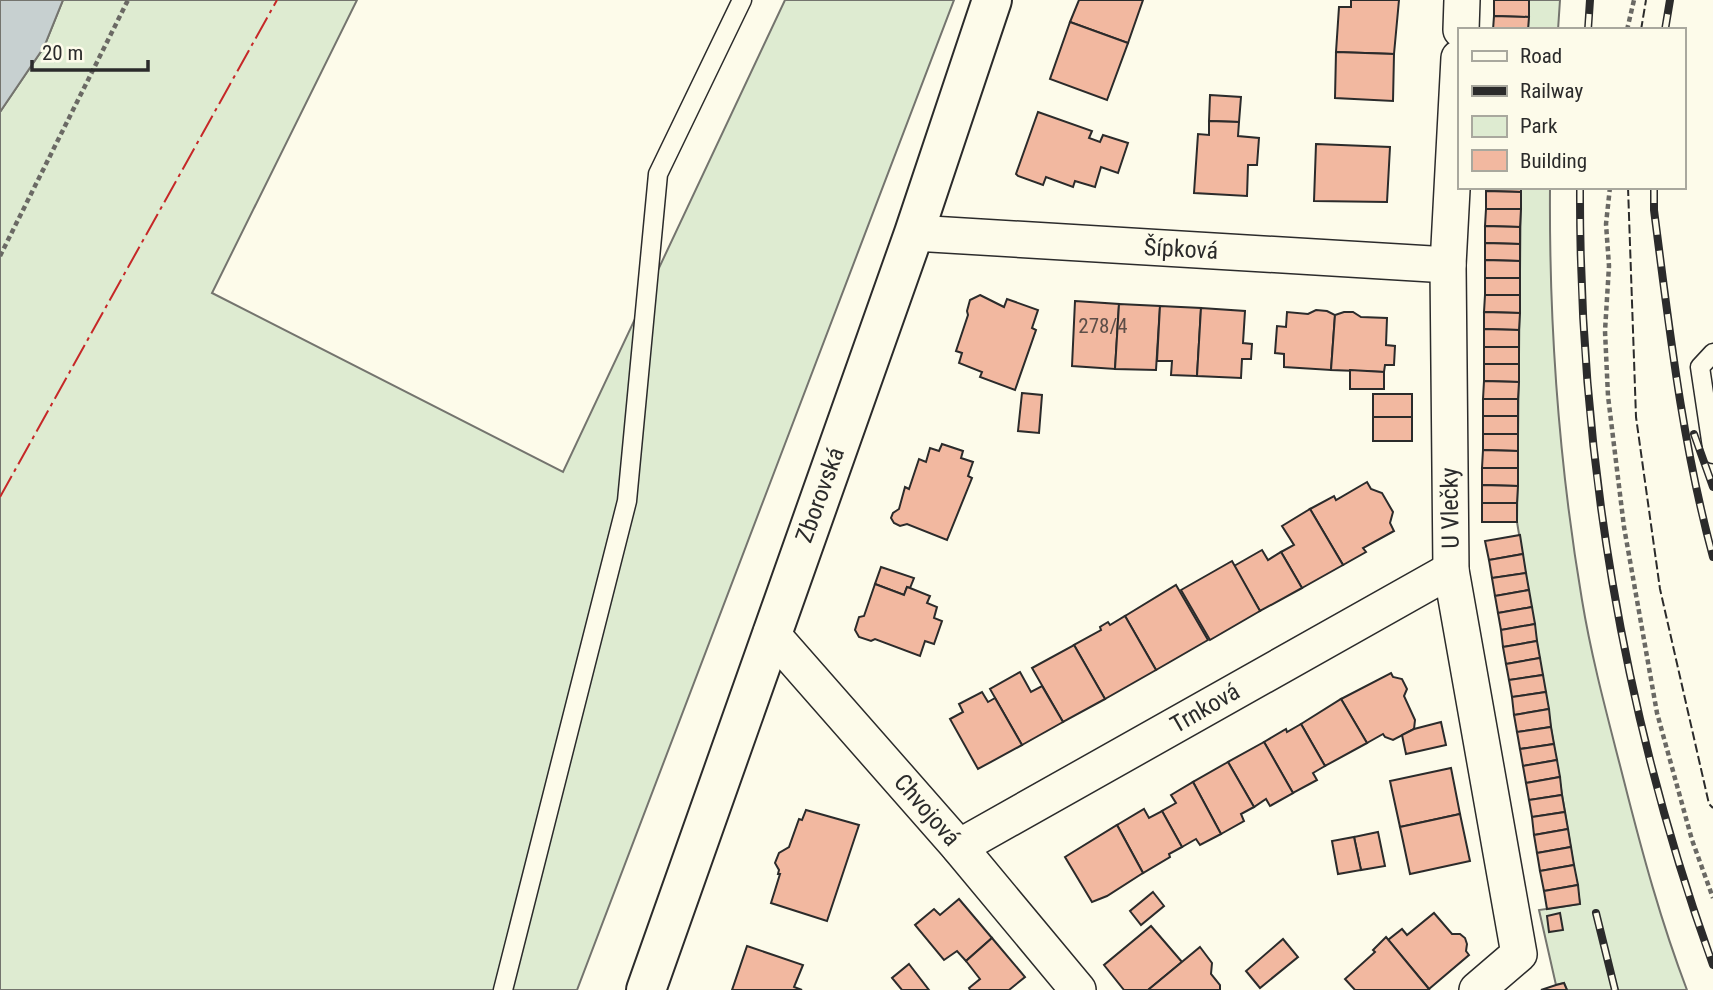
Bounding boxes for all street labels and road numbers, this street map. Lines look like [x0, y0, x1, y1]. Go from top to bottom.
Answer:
street label: Šípková [1143, 233, 1219, 265]
street label: Zborovská [790, 444, 850, 546]
street label: U Vlečky [1435, 467, 1465, 549]
street label: Trnková [1166, 677, 1244, 739]
street label: Chvojová [888, 768, 966, 852]

